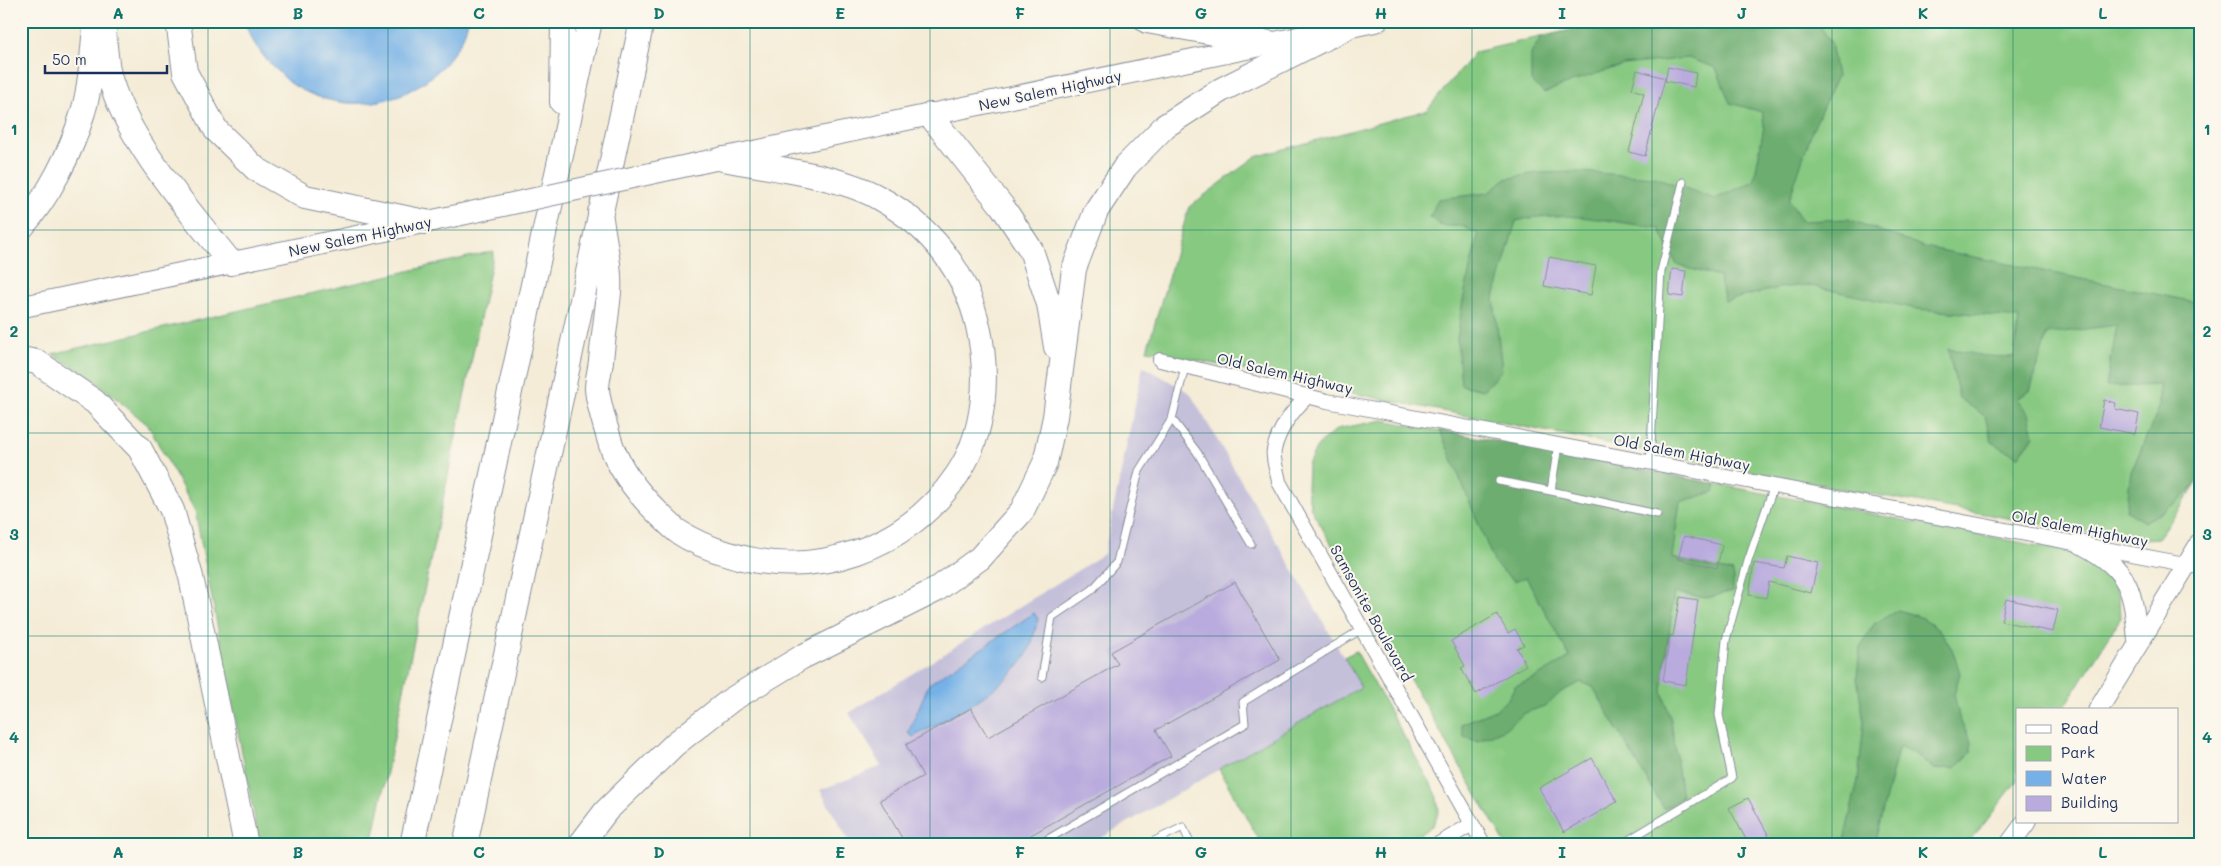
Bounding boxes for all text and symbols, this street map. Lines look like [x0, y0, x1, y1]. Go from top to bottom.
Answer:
text: A [112, 2, 124, 23]
text: B [293, 2, 303, 23]
text: C [473, 2, 485, 23]
text: D [653, 2, 665, 23]
text: E [835, 2, 845, 23]
text: F [1015, 2, 1025, 23]
text: G [1195, 2, 1207, 23]
text: H [1375, 2, 1387, 23]
text: I [1558, 2, 1566, 23]
text: J [1737, 2, 1747, 23]
text: K [1918, 2, 1928, 23]
text: L [2098, 2, 2108, 23]
scale bar [45, 42, 168, 74]
text: 50 m [52, 49, 87, 69]
street label: New Salem Highway [977, 65, 1123, 115]
text: 1 [10, 118, 18, 139]
text: 1 [2203, 118, 2211, 139]
street label: New Salem Highway [287, 211, 433, 261]
text: 2 [10, 320, 19, 341]
text: 2 [2203, 320, 2212, 341]
street label: Old Salem Highway [1215, 348, 1355, 398]
street label: Old Salem Highway [1612, 429, 1752, 475]
street label: Old Salem Highway [2010, 505, 2150, 551]
text: 3 [9, 523, 19, 544]
text: 3 [2202, 523, 2212, 544]
street label: Samsonite Boulevard [1326, 541, 1418, 685]
legend [2016, 708, 2178, 824]
text: Road [2061, 718, 2098, 738]
text: 4 [9, 726, 19, 747]
text: 4 [2202, 726, 2212, 747]
text: Park [2061, 742, 2095, 762]
text: Water [2061, 768, 2107, 788]
text: Building [2061, 792, 2118, 812]
text: A [112, 841, 124, 862]
text: B [293, 841, 303, 862]
text: C [473, 841, 485, 862]
text: D [653, 841, 665, 862]
text: E [835, 841, 845, 862]
text: F [1015, 841, 1025, 862]
text: G [1195, 841, 1207, 862]
text: H [1375, 841, 1387, 862]
text: I [1558, 841, 1566, 862]
text: J [1737, 841, 1747, 862]
text: K [1918, 841, 1928, 862]
text: L [2098, 841, 2108, 862]

